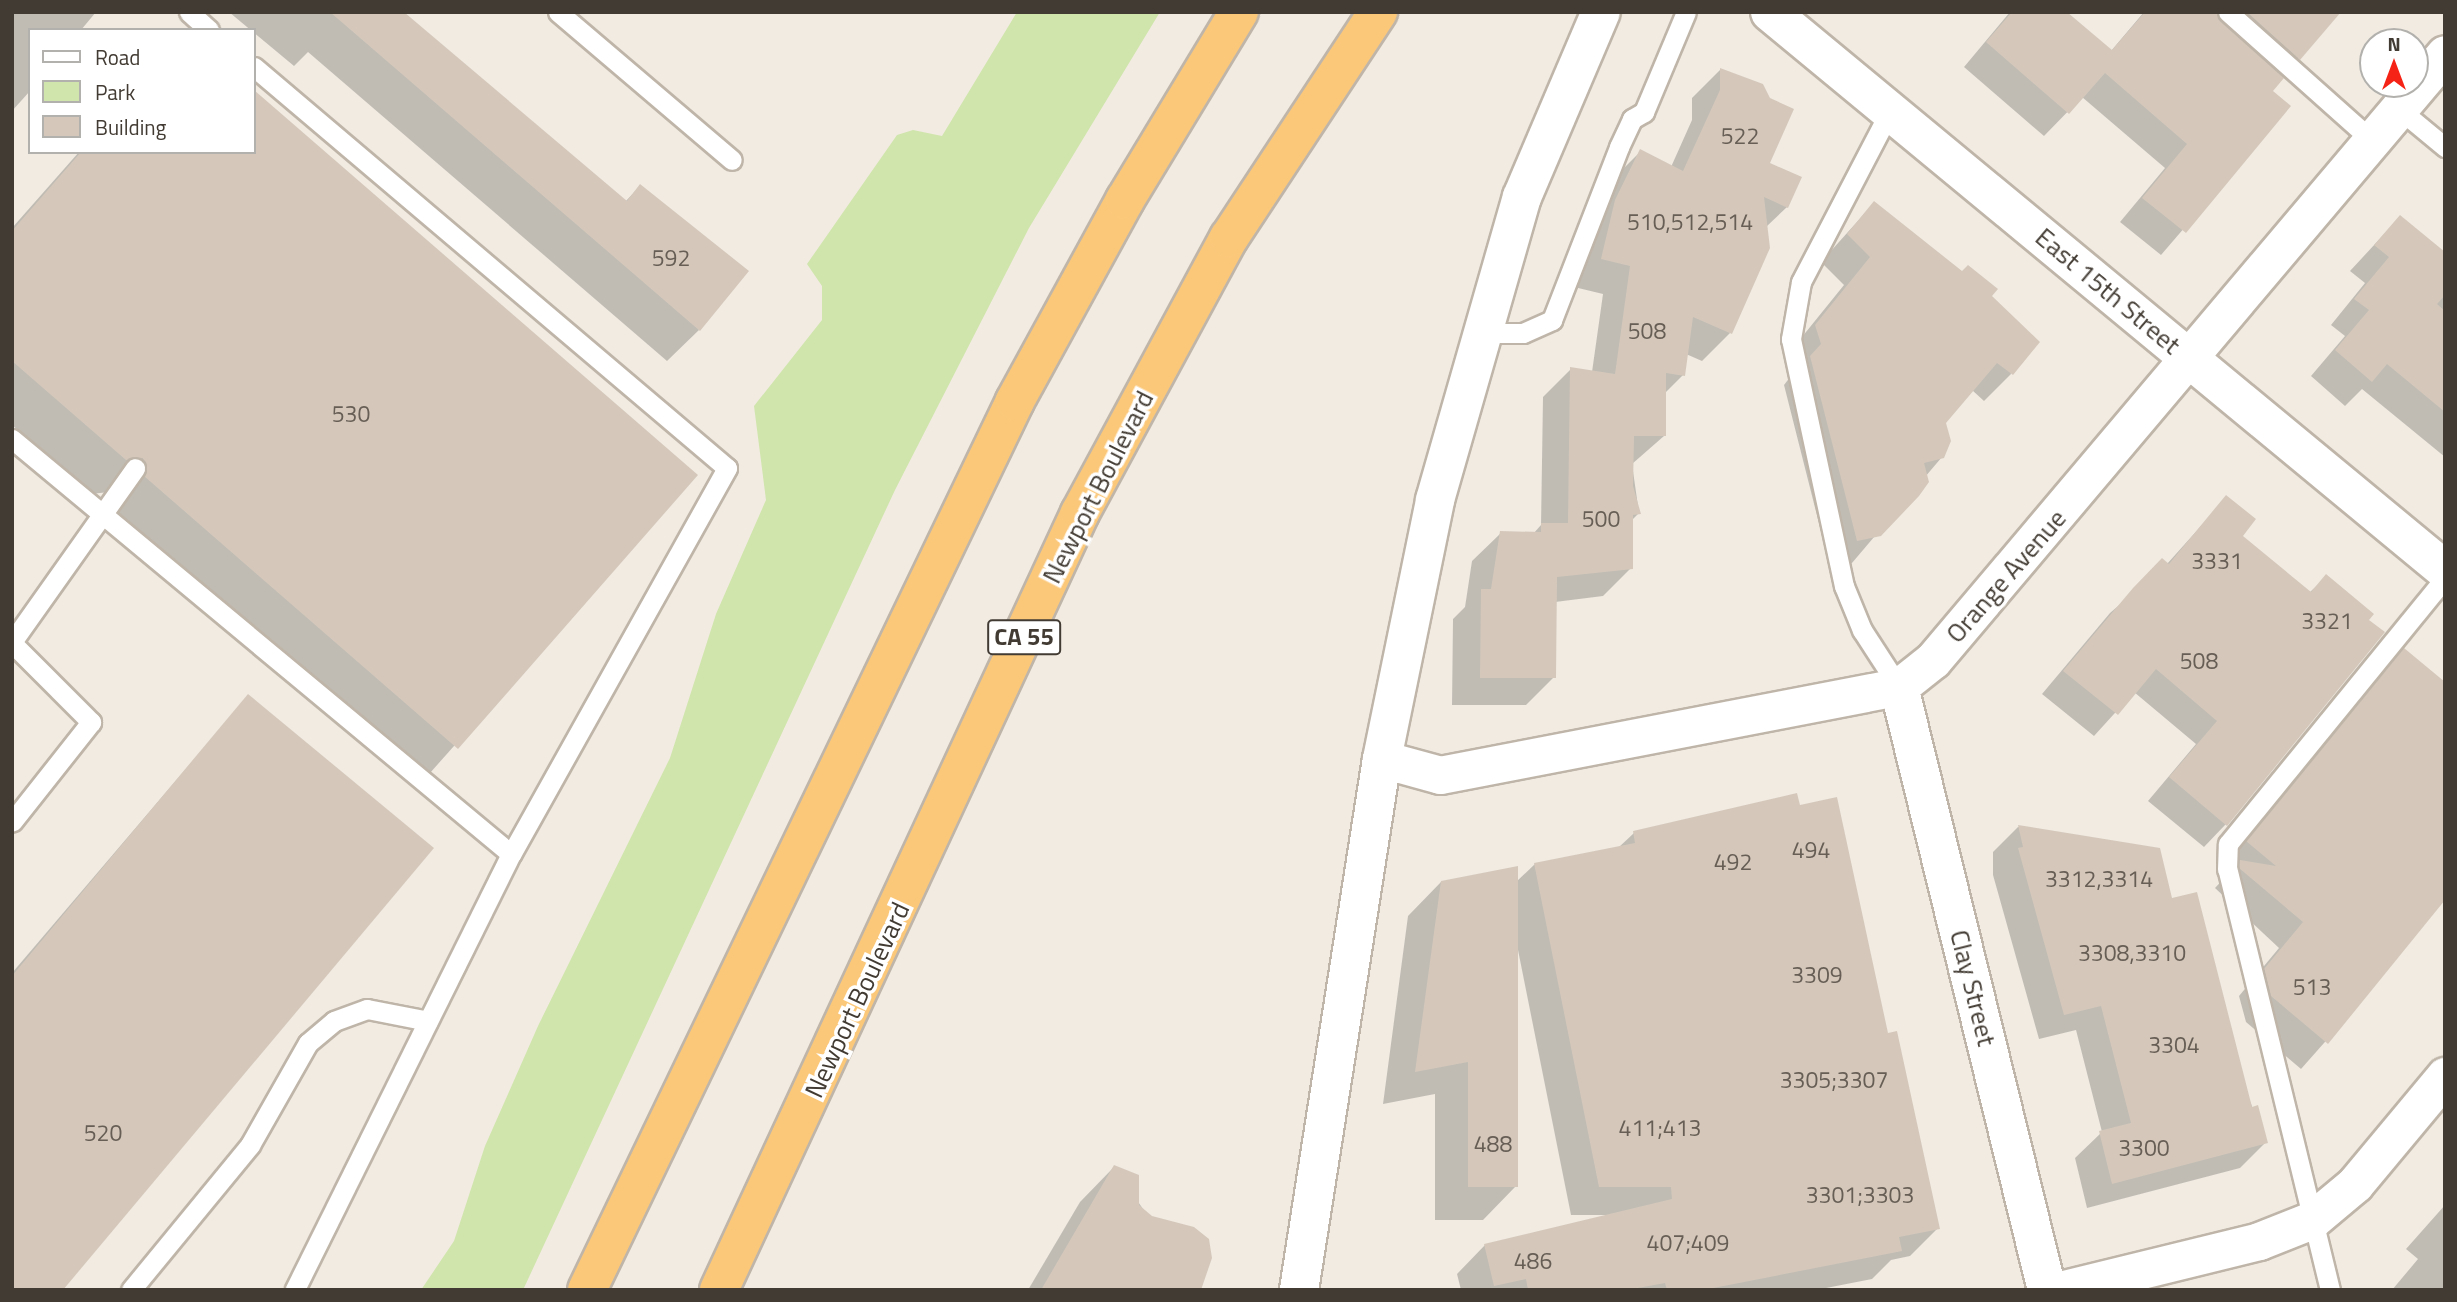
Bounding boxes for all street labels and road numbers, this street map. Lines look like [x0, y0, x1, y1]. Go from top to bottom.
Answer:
street label: East 15th Street [2029, 221, 2187, 361]
street label: Newport Boulevard [1036, 386, 1160, 588]
street label: Orange Avenue [1940, 503, 2072, 649]
road number: CA 55 [986, 616, 1062, 658]
street label: Newport Boulevard [798, 897, 916, 1103]
street label: Clay Street [1944, 927, 2002, 1049]

